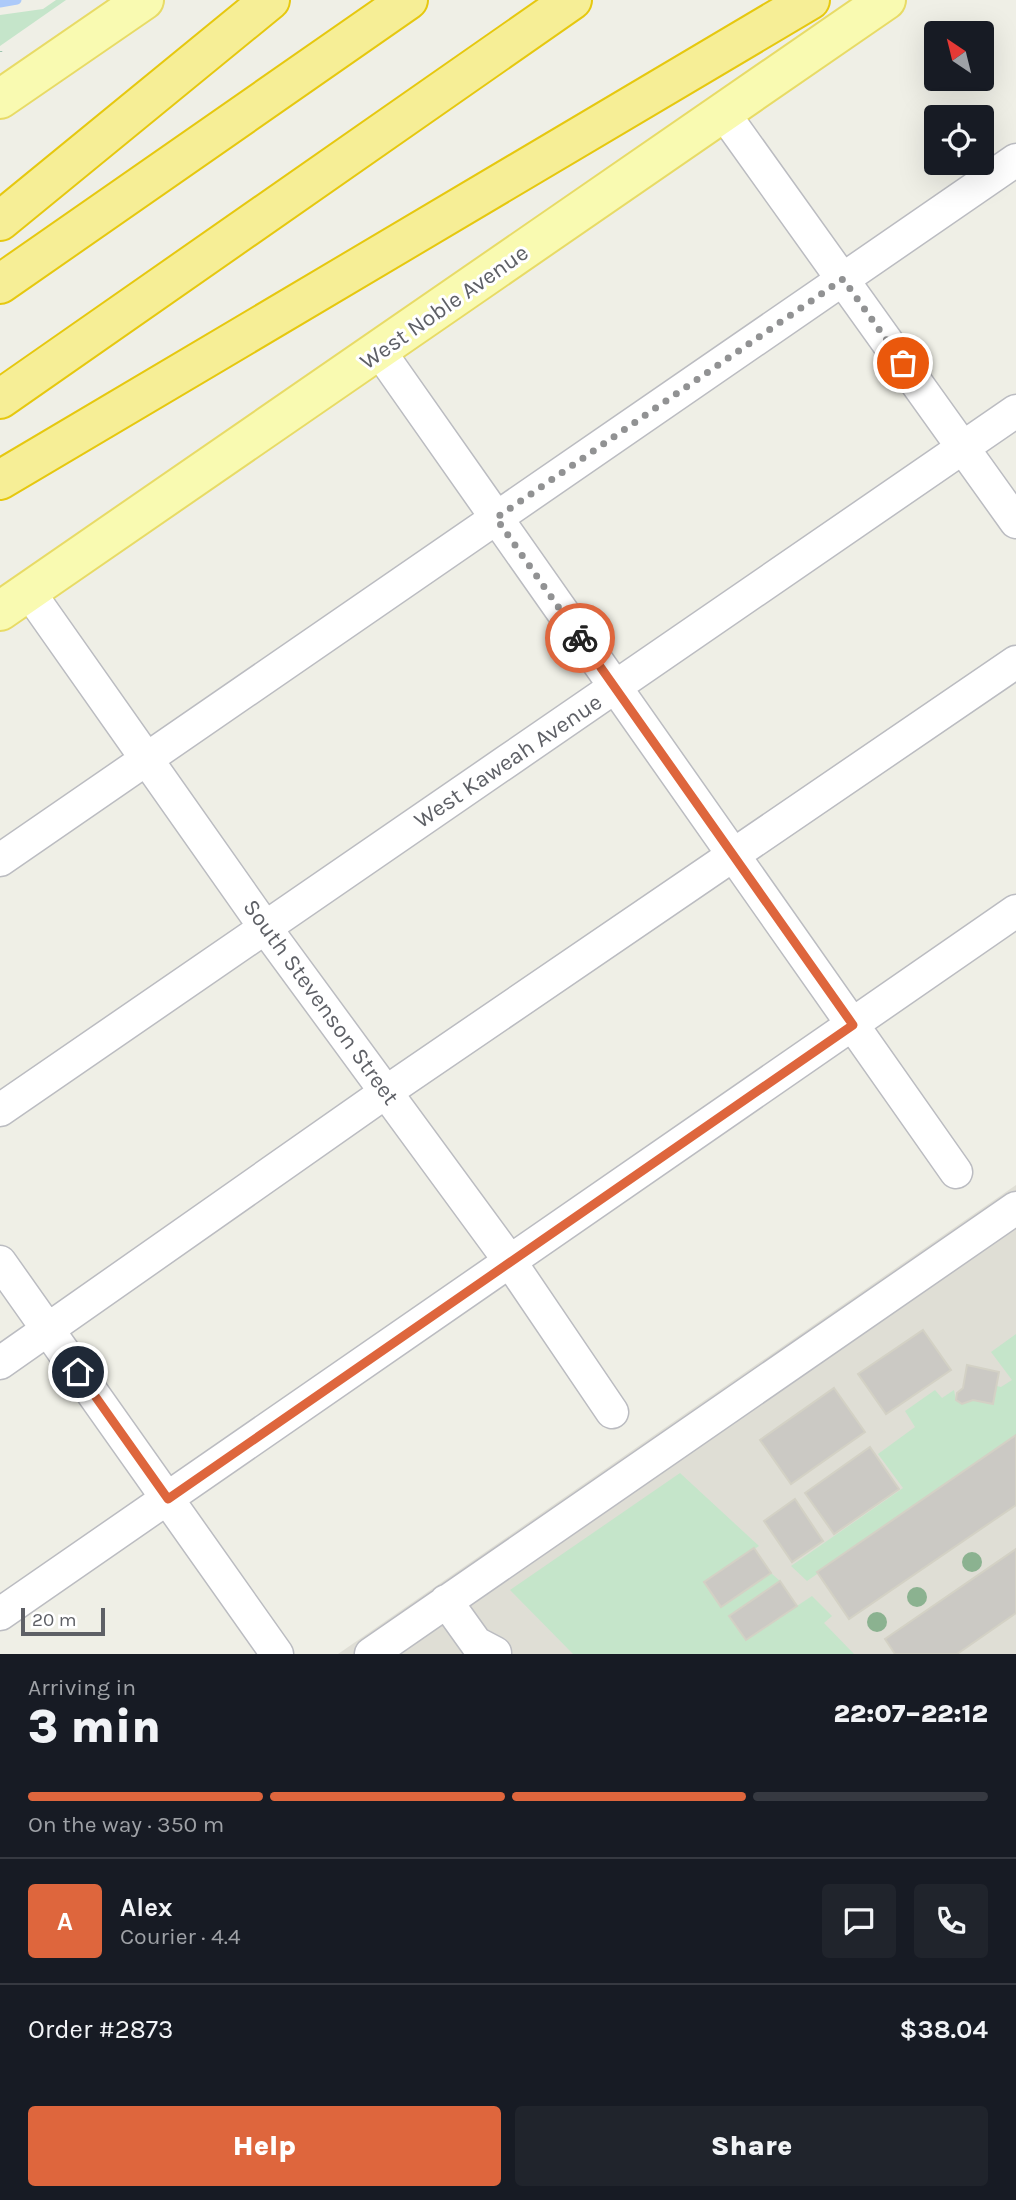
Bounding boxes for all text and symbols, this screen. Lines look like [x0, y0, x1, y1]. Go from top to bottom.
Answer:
north arrow [924, 21, 994, 91]
map controls [924, 21, 994, 175]
button: locate [924, 105, 994, 175]
street label: West Noble Avenue [355, 239, 533, 375]
pin [873, 333, 933, 393]
icon: bag [884, 344, 922, 382]
courier [545, 603, 615, 673]
icon: bike [561, 619, 599, 657]
street label: West Kaweah Avenue [409, 688, 607, 834]
street label: South Stevenson Street [237, 894, 405, 1110]
pin [48, 1342, 108, 1402]
icon: home [59, 1353, 97, 1391]
scale bar [21, 1605, 105, 1637]
text: 20 m [32, 1609, 77, 1631]
text: Arriving in [28, 1674, 136, 1701]
text: 22:07–22:12 [833, 1698, 988, 1729]
text: 3 min [28, 1700, 161, 1754]
text: On the way · 350 m [28, 1811, 224, 1838]
button: chat [822, 1884, 896, 1958]
button: phone [914, 1884, 988, 1958]
text: Alex [120, 1892, 172, 1923]
text: A [57, 1906, 73, 1937]
text: Courier · 4.4 [120, 1923, 241, 1950]
text: Order #2873 [28, 2014, 173, 2045]
text: $38.04 [900, 2014, 988, 2045]
button: Help [28, 2106, 501, 2186]
button: Share [515, 2106, 988, 2186]

